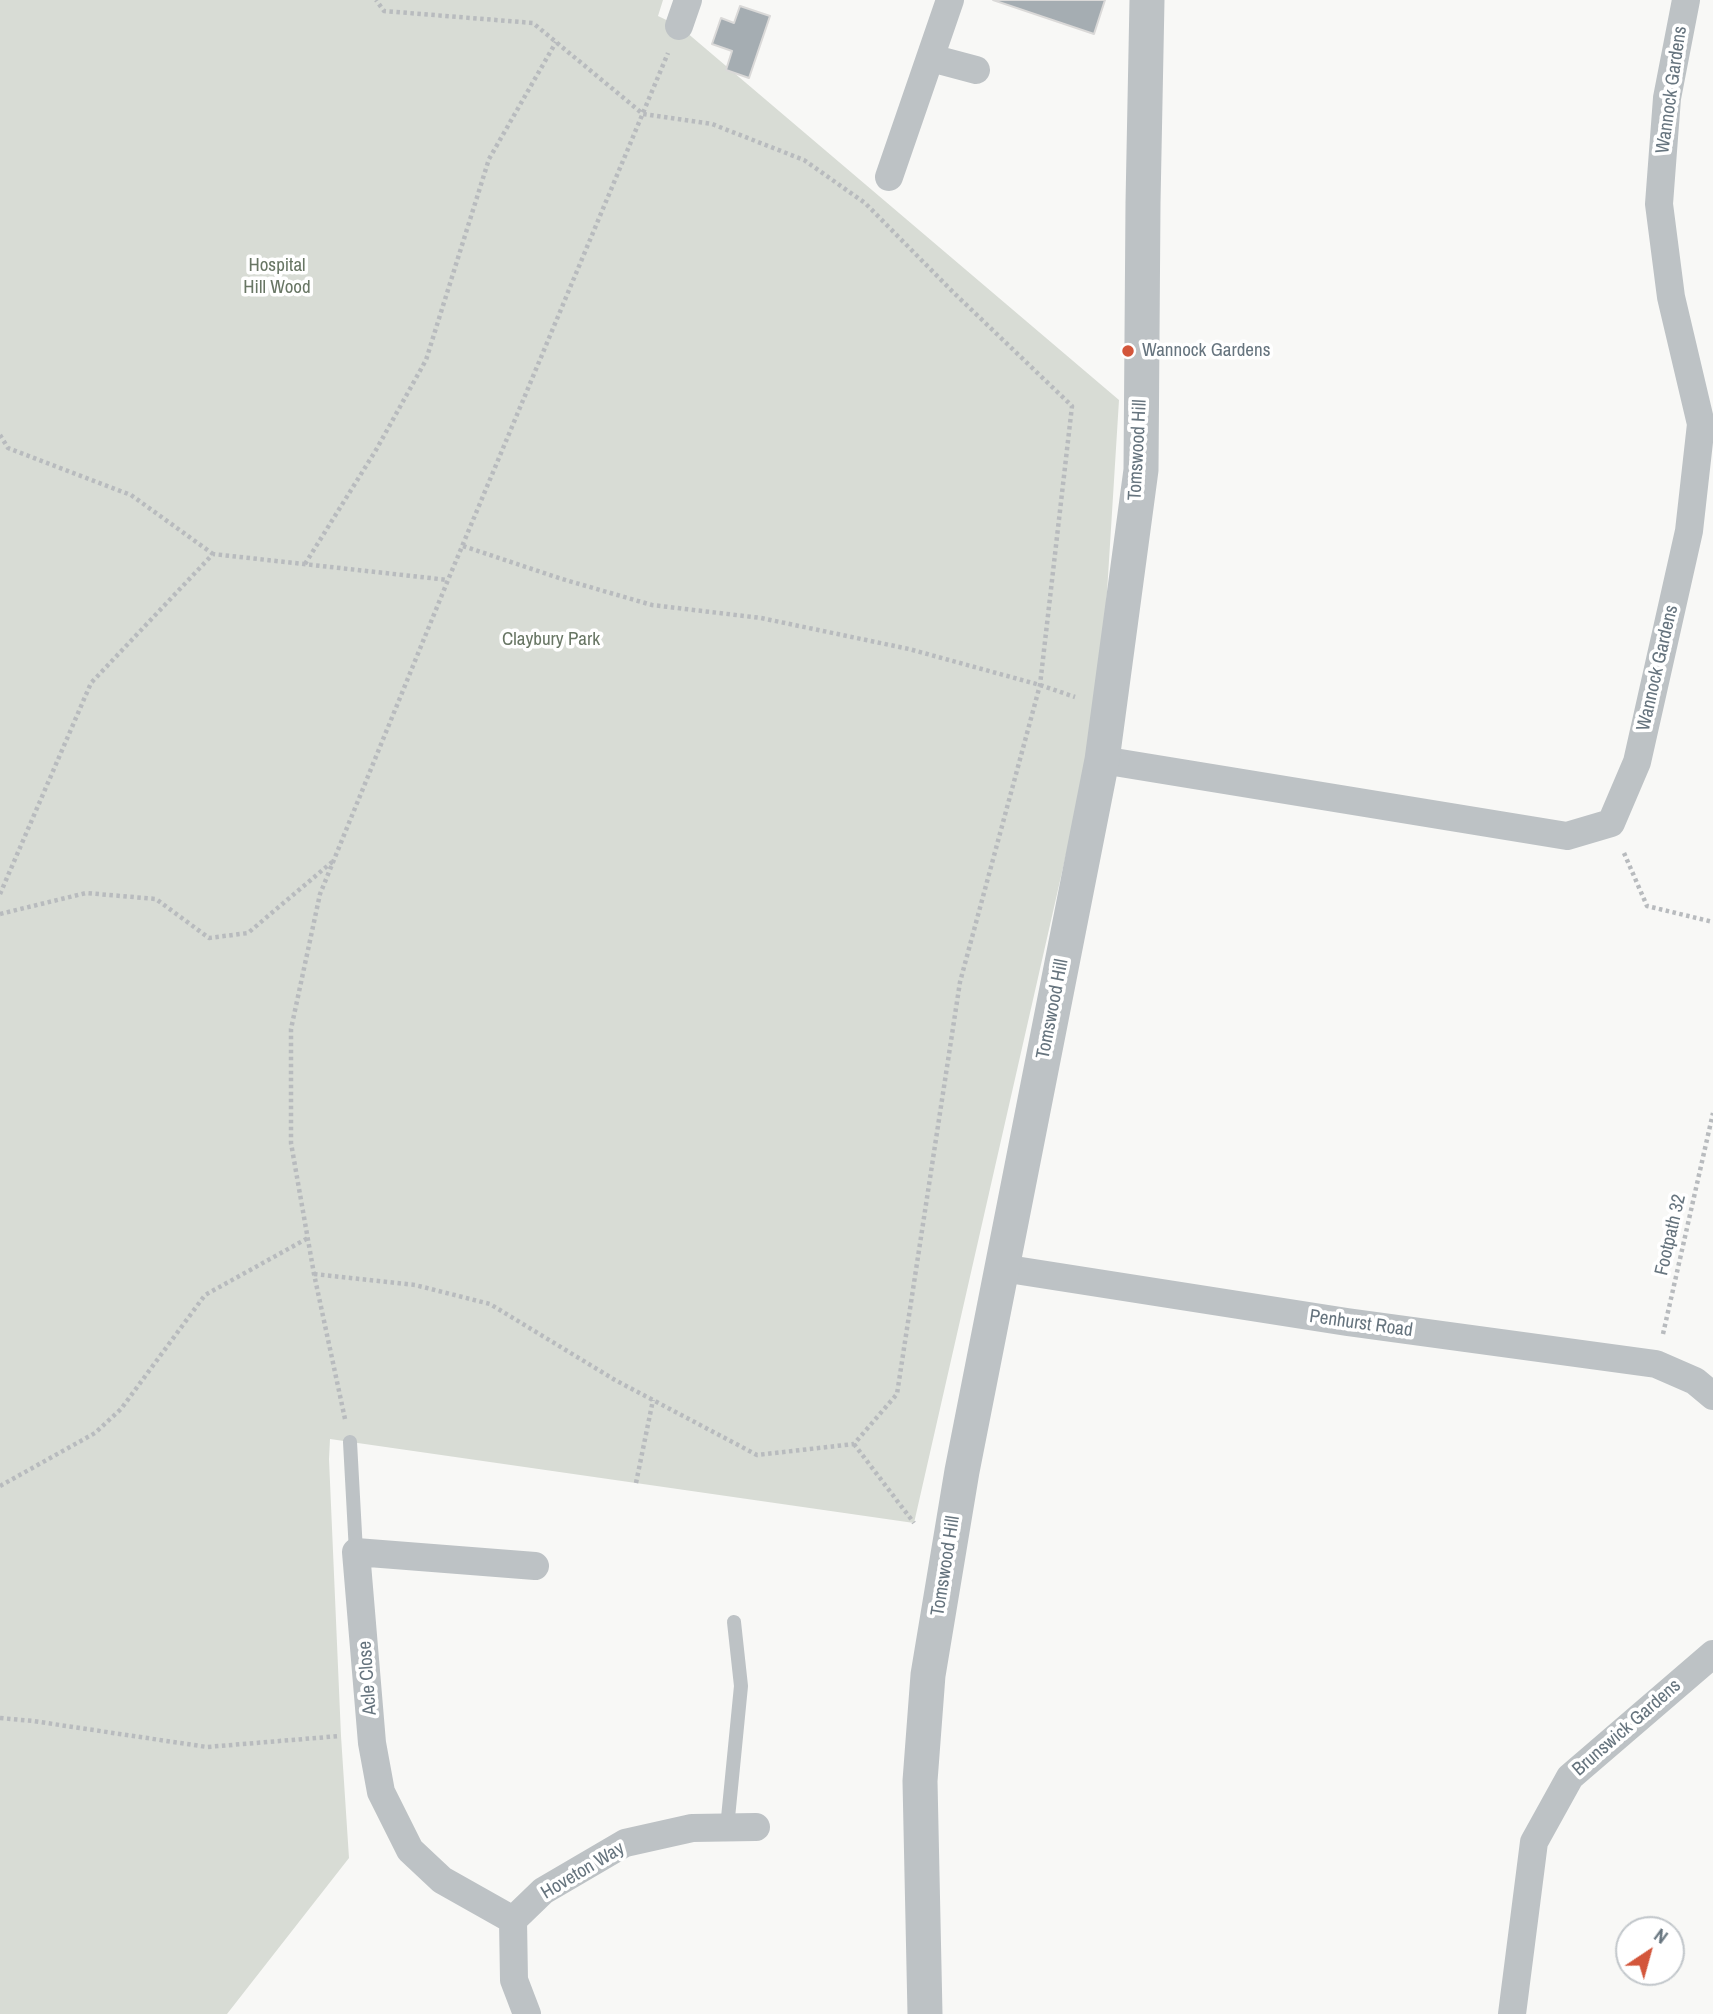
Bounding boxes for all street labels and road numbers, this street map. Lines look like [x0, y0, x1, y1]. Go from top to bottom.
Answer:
street label: Wannock Gardens [1652, 25, 1692, 155]
street label: Tomswood Hill [1124, 399, 1152, 501]
street label: Wannock Gardens [1632, 603, 1684, 733]
street label: Tomswood Hill [1032, 957, 1074, 1061]
street label: Footpath 32 [1651, 1192, 1691, 1278]
street label: Penhurst Road [1308, 1305, 1414, 1343]
street label: Tomswood Hill [927, 1514, 965, 1618]
street label: Acle Close [354, 1640, 382, 1716]
street label: Brunswick Gardens [1568, 1675, 1686, 1781]
street label: Hoveton Way [537, 1837, 629, 1905]

